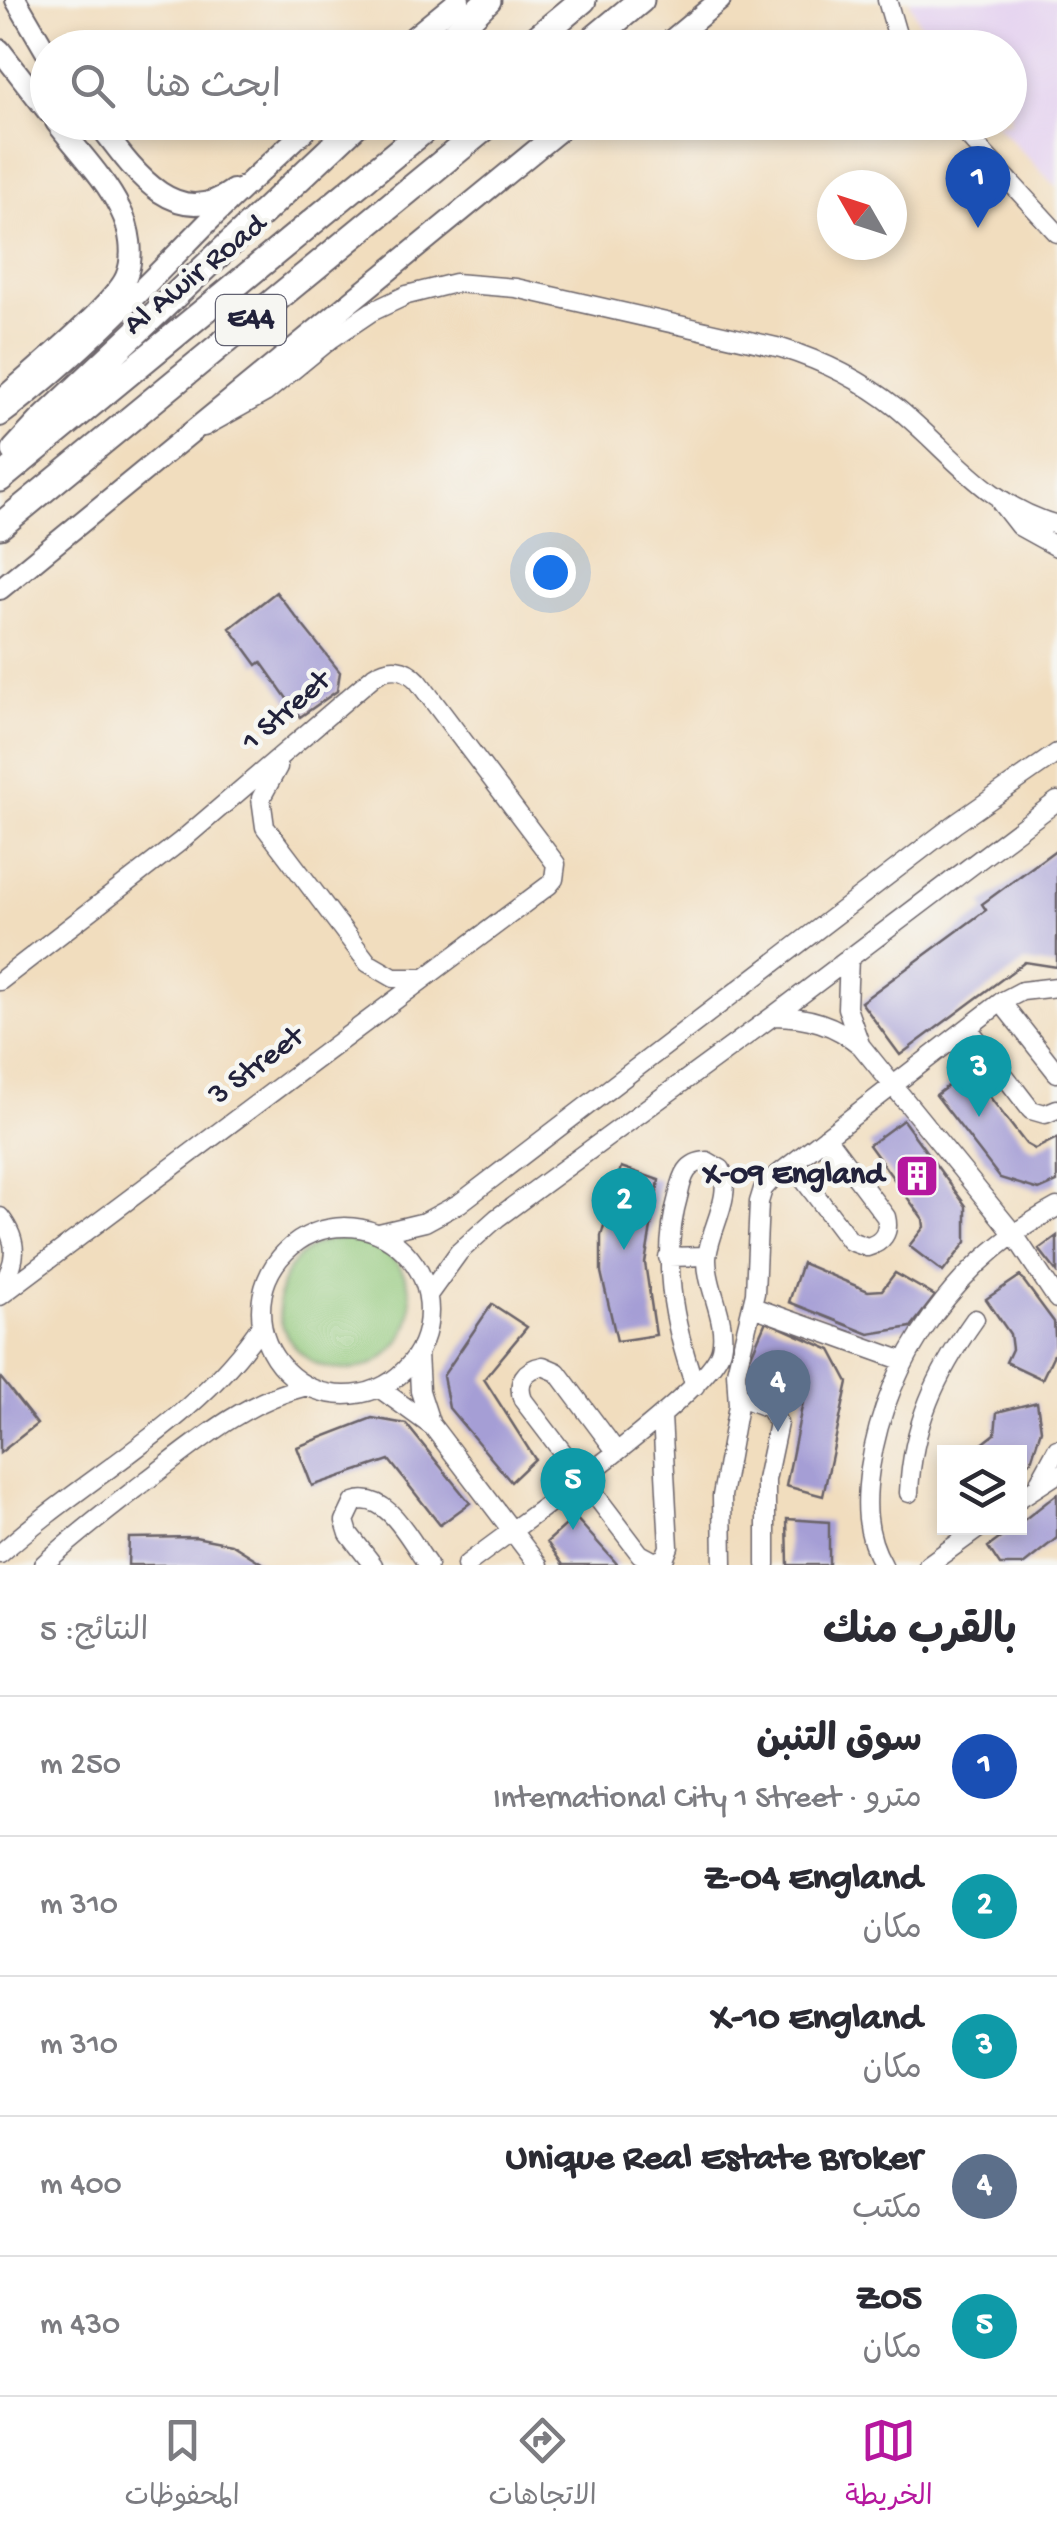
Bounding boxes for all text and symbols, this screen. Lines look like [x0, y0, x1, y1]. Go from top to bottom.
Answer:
search box [30, 30, 1027, 140]
icon: search [65, 58, 120, 113]
text: ابحث هنا [145, 67, 281, 111]
pin: 1 [946, 146, 1010, 228]
north arrow [817, 170, 907, 260]
street label: Al Awir Road [117, 205, 277, 345]
road number: E44 [216, 295, 286, 345]
your location [525, 547, 576, 598]
street label: 1 Street [234, 661, 342, 762]
street label: 3 Street [201, 1017, 315, 1116]
pin: 3 [946, 1034, 1012, 1117]
building icon: X-09 England [894, 1153, 940, 1199]
place label: X-09 England [701, 1157, 887, 1195]
pin: 2 [592, 1168, 656, 1250]
pin: 4 [746, 1350, 810, 1432]
map controls [937, 1445, 1027, 1535]
button: layers [937, 1445, 1027, 1535]
pin: 5 [540, 1448, 606, 1530]
text: بالقرب منك [823, 1610, 1017, 1659]
text: النتائج: 5 [40, 1614, 148, 1652]
text: سوق التنبن [756, 1721, 922, 1765]
text: 250 m [40, 1747, 121, 1785]
text: 1 [978, 1747, 991, 1785]
text: مترو · International City 1 Street [493, 1781, 922, 1819]
text: Z-04 England [704, 1858, 922, 1902]
text: 310 m [40, 1887, 118, 1925]
text: 2 [977, 1887, 992, 1925]
text: مكان [863, 1912, 922, 1950]
text: X-10 England [711, 1998, 922, 2042]
text: 310 m [40, 2027, 118, 2065]
text: 3 [976, 2027, 993, 2065]
text: مكان [863, 2052, 922, 2090]
text: Unique Real Estate Broker [506, 2138, 922, 2182]
text: 400 m [40, 2167, 122, 2205]
text: 4 [977, 2167, 992, 2205]
text: مكتب [852, 2192, 922, 2230]
text: Z05 [856, 2278, 922, 2322]
text: 430 m [40, 2307, 120, 2345]
text: 5 [976, 2307, 993, 2345]
text: مكان [863, 2332, 922, 2370]
tab: المحفوظات [124, 2413, 240, 2519]
tab: الاتجاهات [488, 2413, 597, 2519]
tab: الخريطة [845, 2413, 933, 2519]

